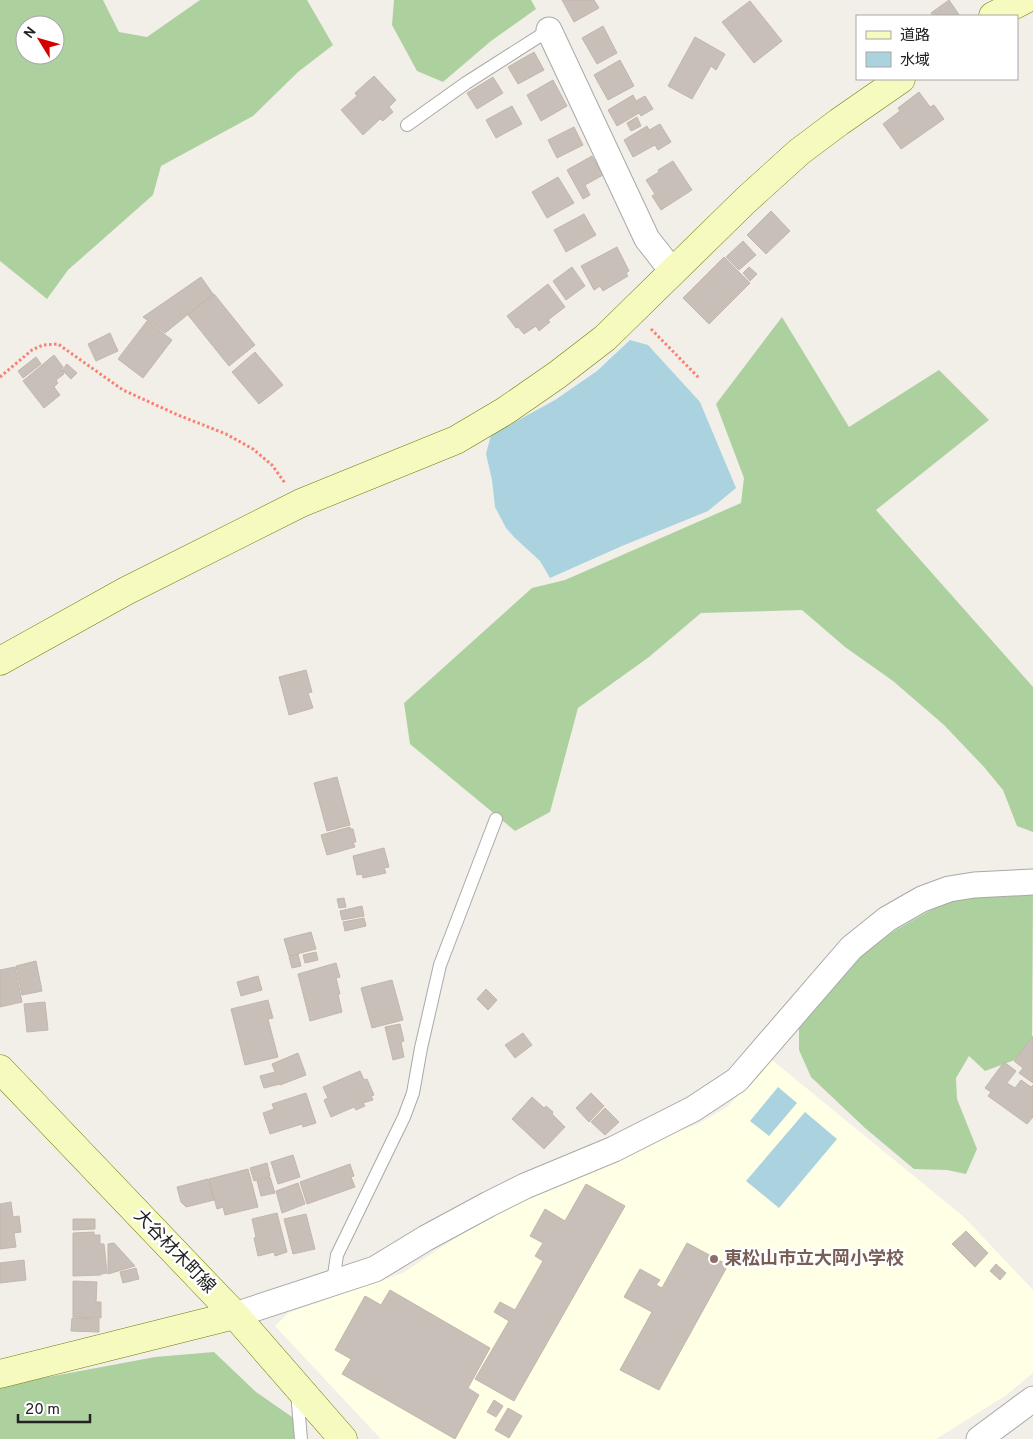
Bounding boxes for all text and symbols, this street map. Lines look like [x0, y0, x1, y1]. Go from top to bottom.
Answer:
north arrow [15, 15, 65, 65]
legend [856, 15, 1018, 80]
text: N [21, 24, 41, 42]
text: 道路 [900, 27, 930, 46]
text: 水域 [900, 52, 930, 71]
street label: 大谷材木町線 [128, 1205, 220, 1299]
place label: 東松山市立大岡小学校 [724, 1248, 904, 1271]
marker: 東松山市立大岡小学校 [708, 1253, 720, 1265]
scale bar [18, 1392, 90, 1424]
text: 20 m [25, 1401, 60, 1420]

